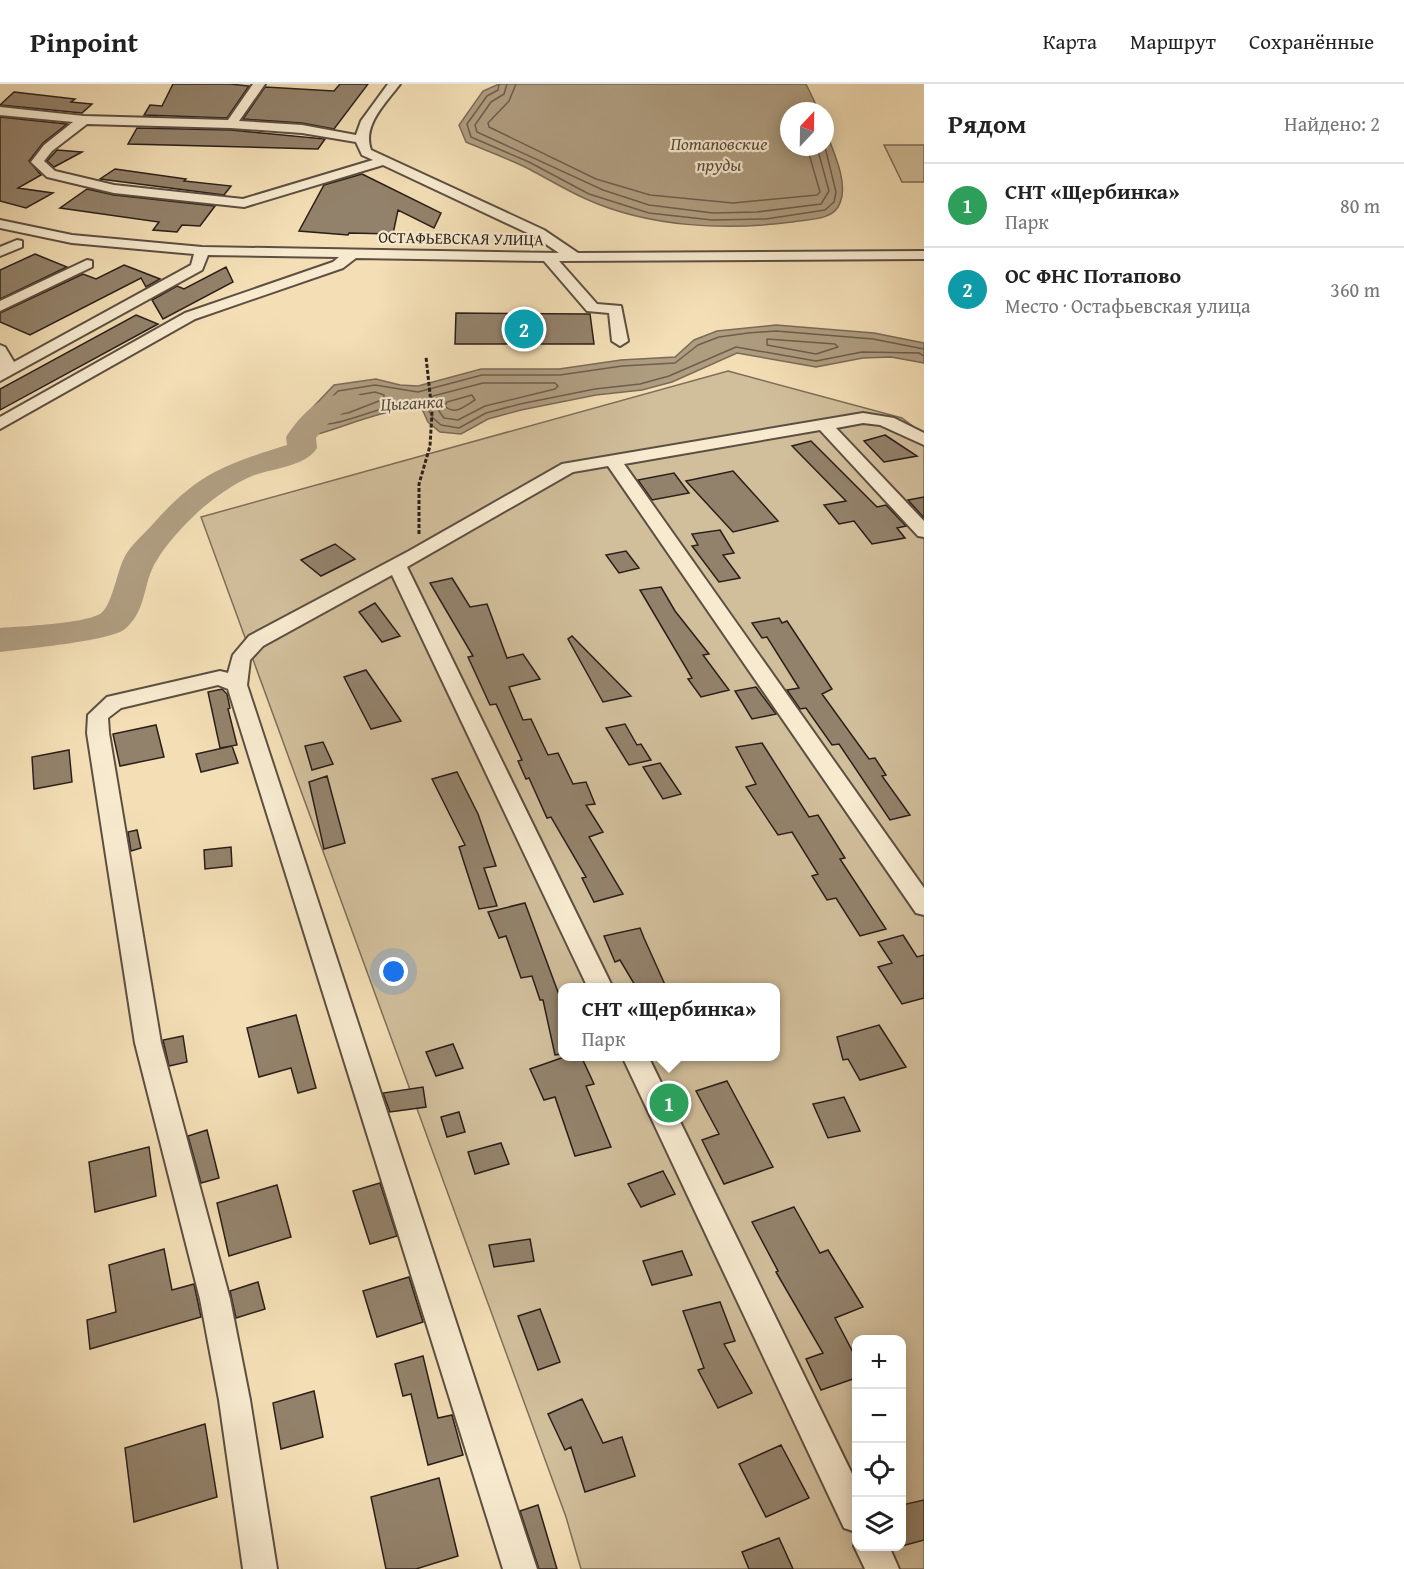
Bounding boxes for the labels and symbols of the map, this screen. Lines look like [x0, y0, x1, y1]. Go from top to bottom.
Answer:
north arrow [780, 102, 834, 156]
water label: Потаповские пруды [671, 130, 767, 178]
street label: ОСТАФЬЕВСКАЯ УЛИЦА [378, 225, 544, 251]
pin: 2 [504, 306, 544, 352]
water label: Цыганка [380, 387, 445, 418]
your location [379, 957, 408, 986]
pin: 1 [650, 1080, 688, 1126]

